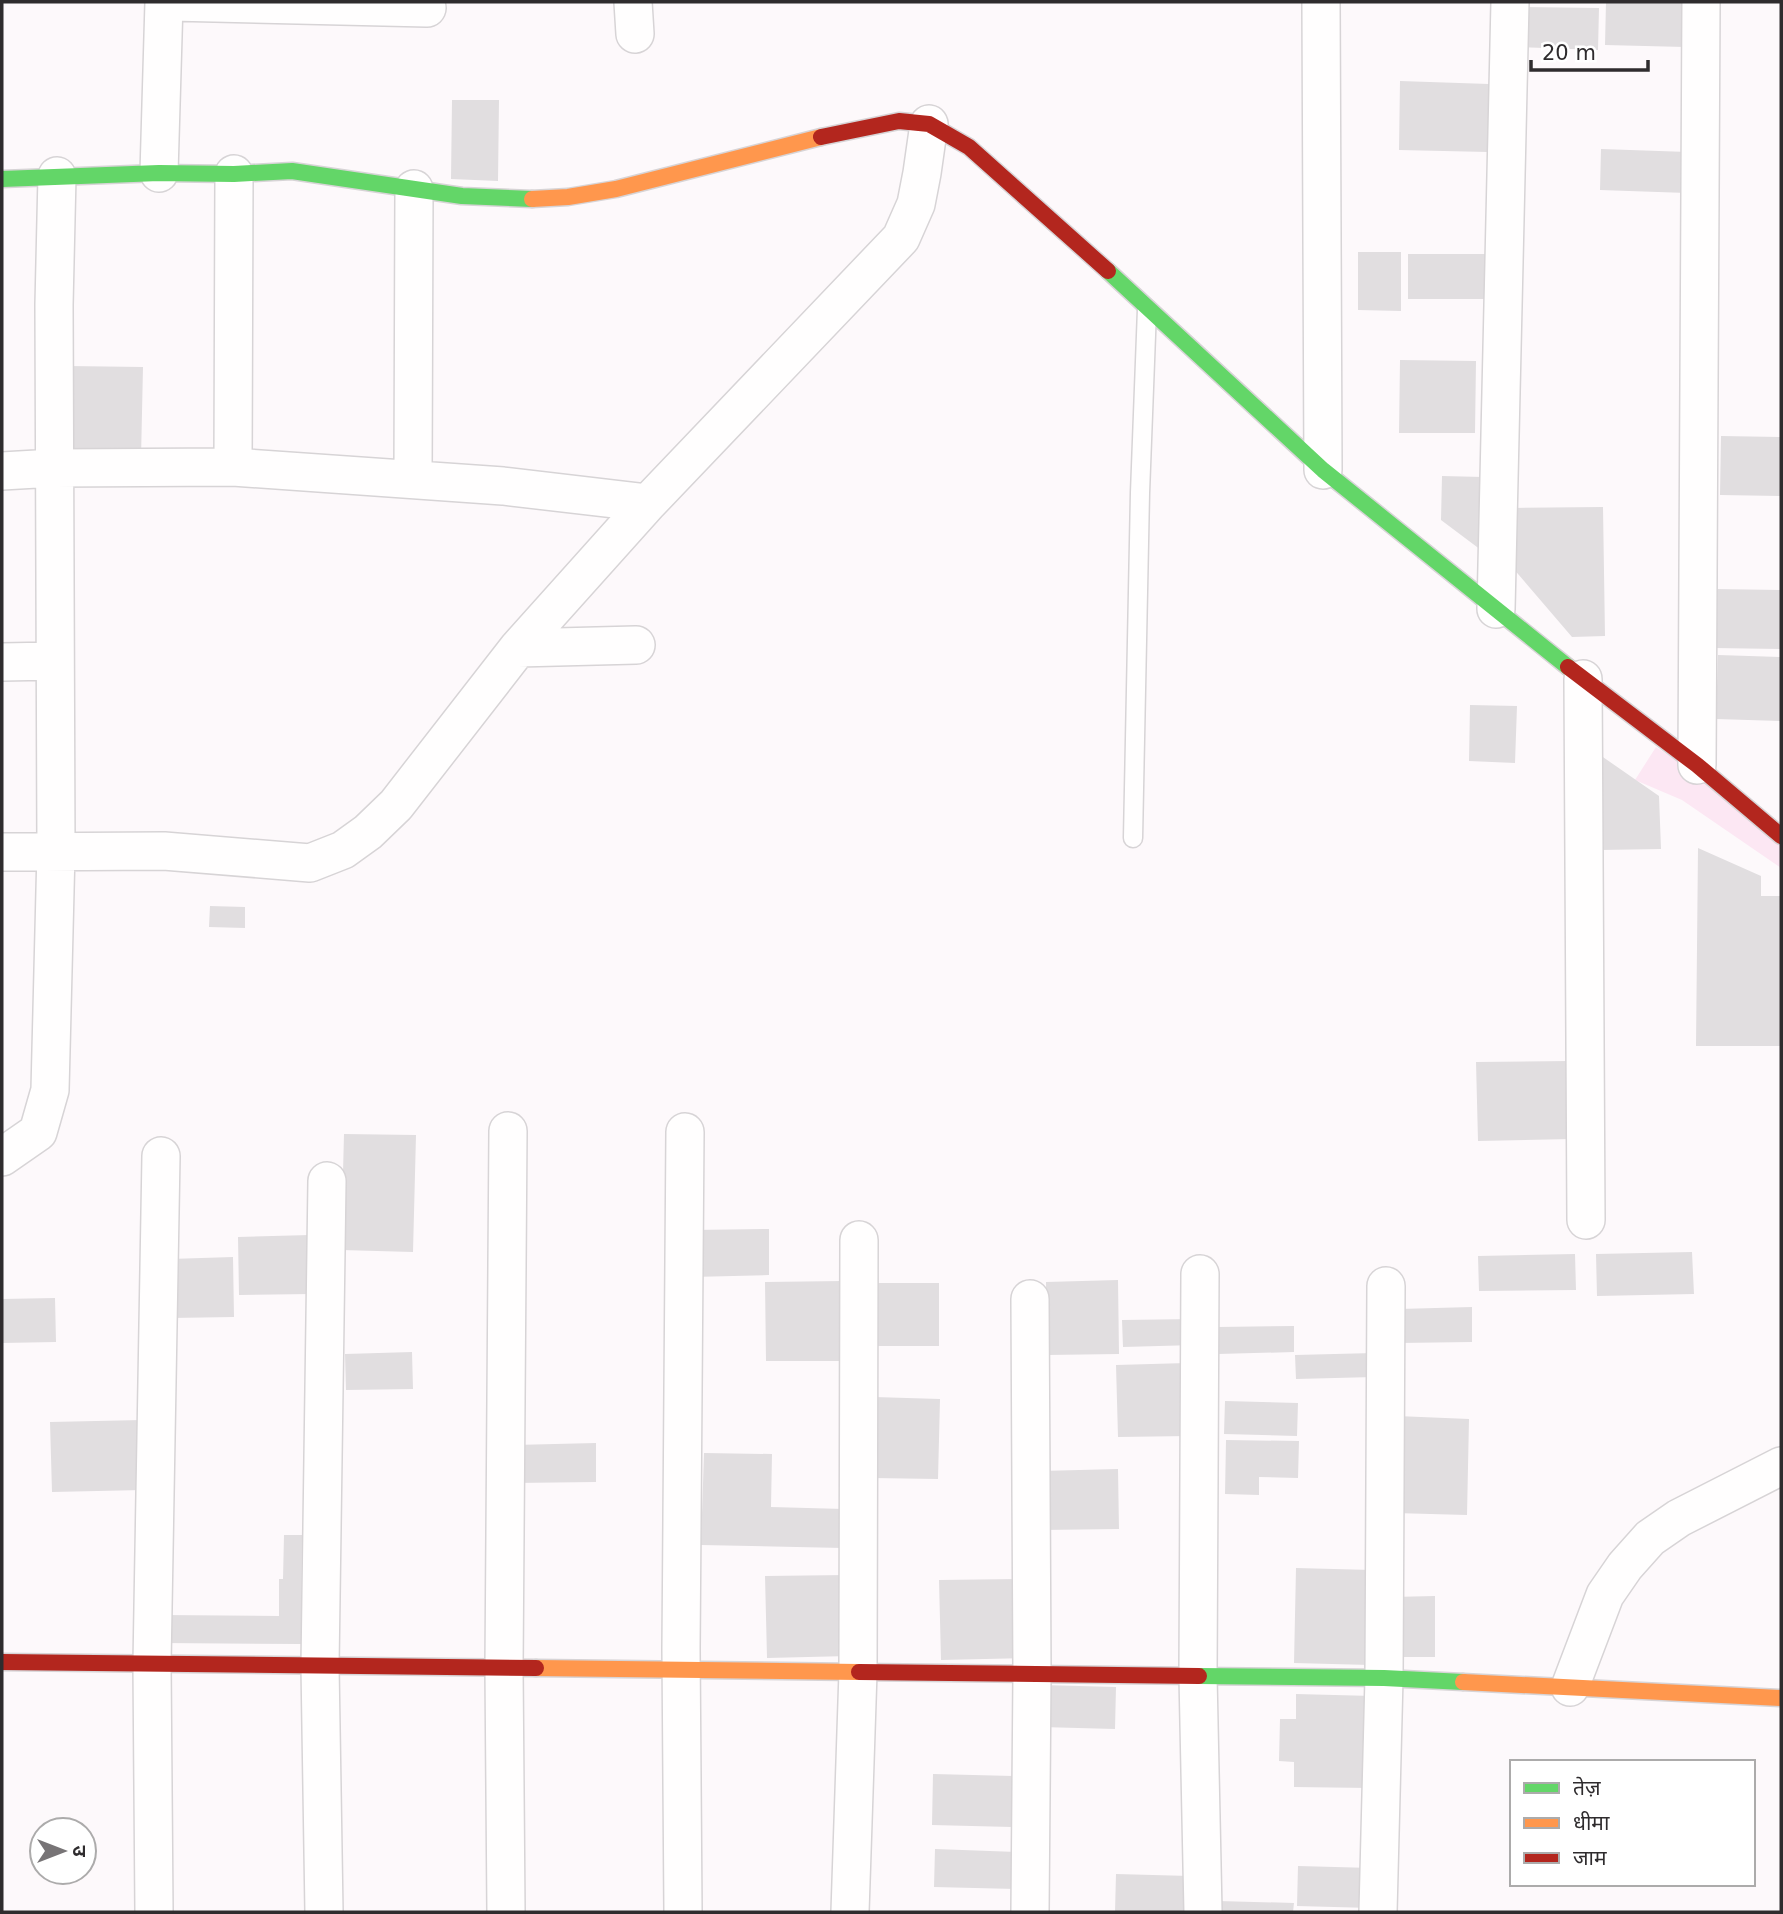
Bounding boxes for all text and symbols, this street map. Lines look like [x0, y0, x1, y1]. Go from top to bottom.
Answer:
scale bar [1531, 28, 1648, 72]
text: 20 m [1542, 41, 1596, 65]
legend [1510, 1760, 1755, 1886]
text: तेज़ [1573, 1776, 1601, 1800]
text: धीमा [1573, 1811, 1610, 1835]
north arrow [28, 1816, 98, 1886]
text: उ [69, 1845, 91, 1857]
text: जाम [1573, 1846, 1607, 1870]

